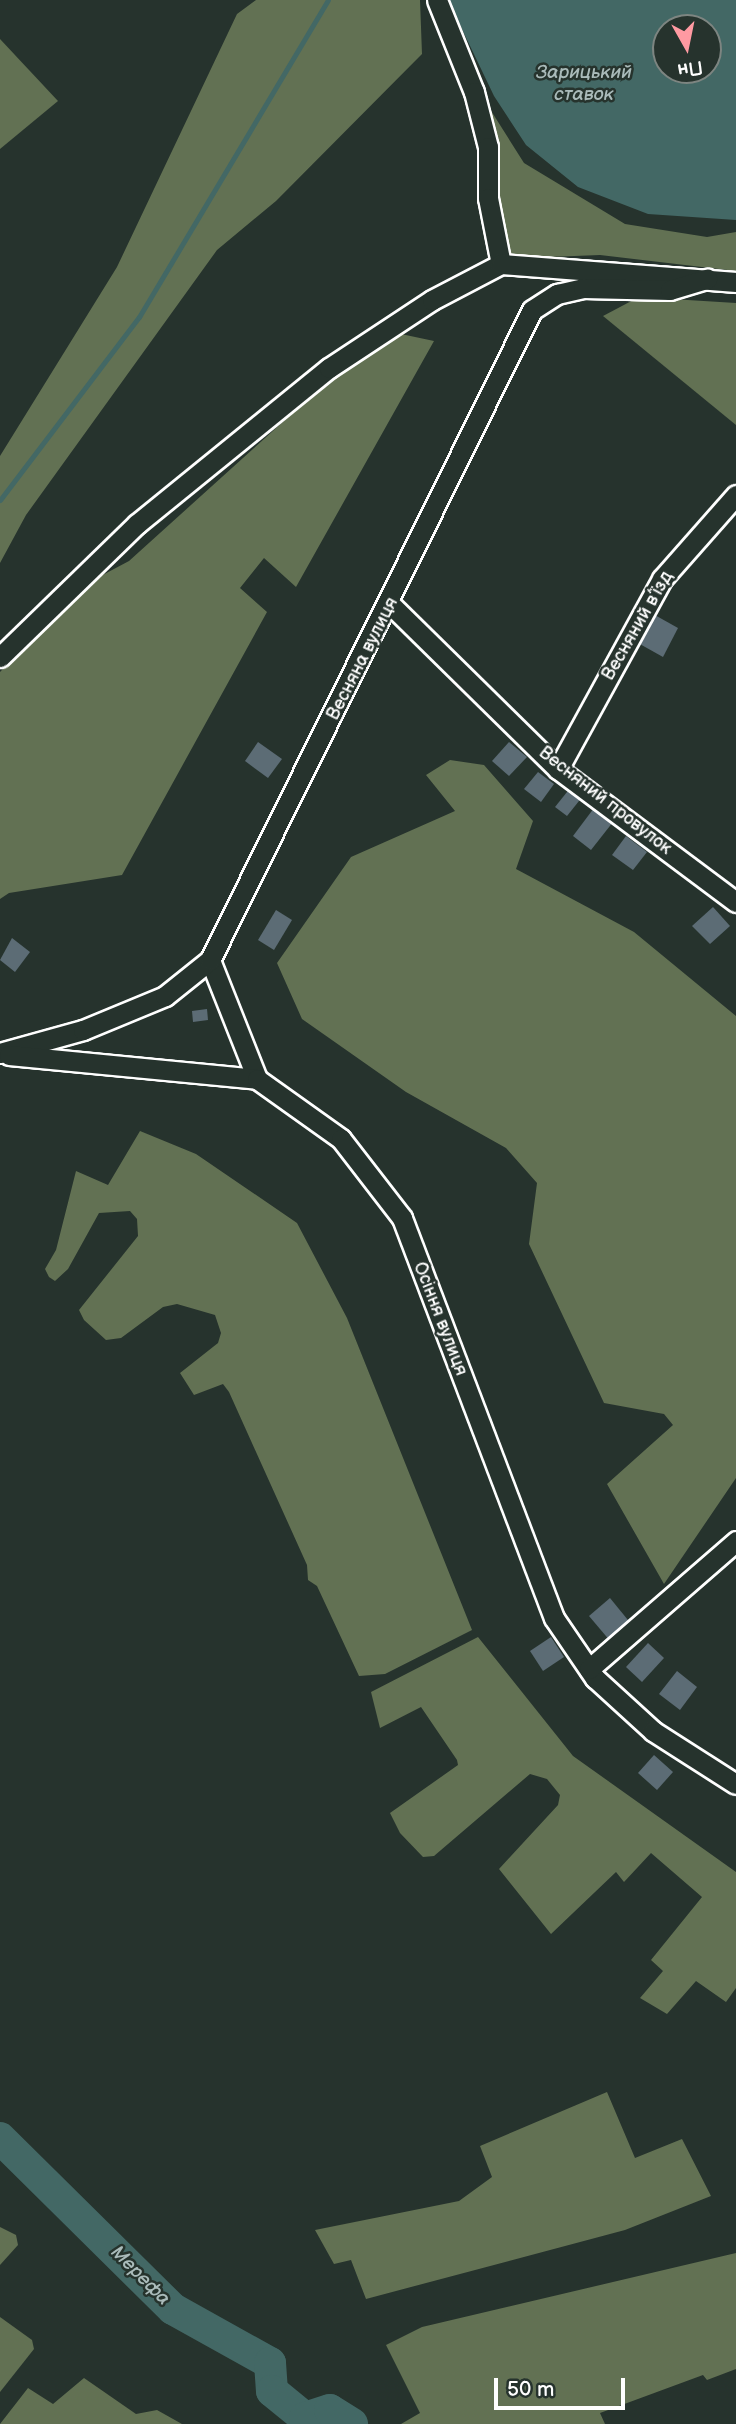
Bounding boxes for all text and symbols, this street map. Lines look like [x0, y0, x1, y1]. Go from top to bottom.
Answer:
north arrow [652, 14, 722, 84]
text: Пн [676, 55, 704, 82]
water label: Зарицький ставок [536, 62, 632, 106]
street label: Весняний в’їзд [598, 568, 678, 684]
street label: Весняна вулиця [323, 594, 403, 724]
street label: Весняний провулок [534, 742, 676, 860]
street label: Осіння вулиця [408, 1259, 472, 1379]
water label: Мерефа [105, 2241, 175, 2311]
scale bar [498, 2364, 629, 2408]
text: 50 m [507, 2377, 554, 2402]

